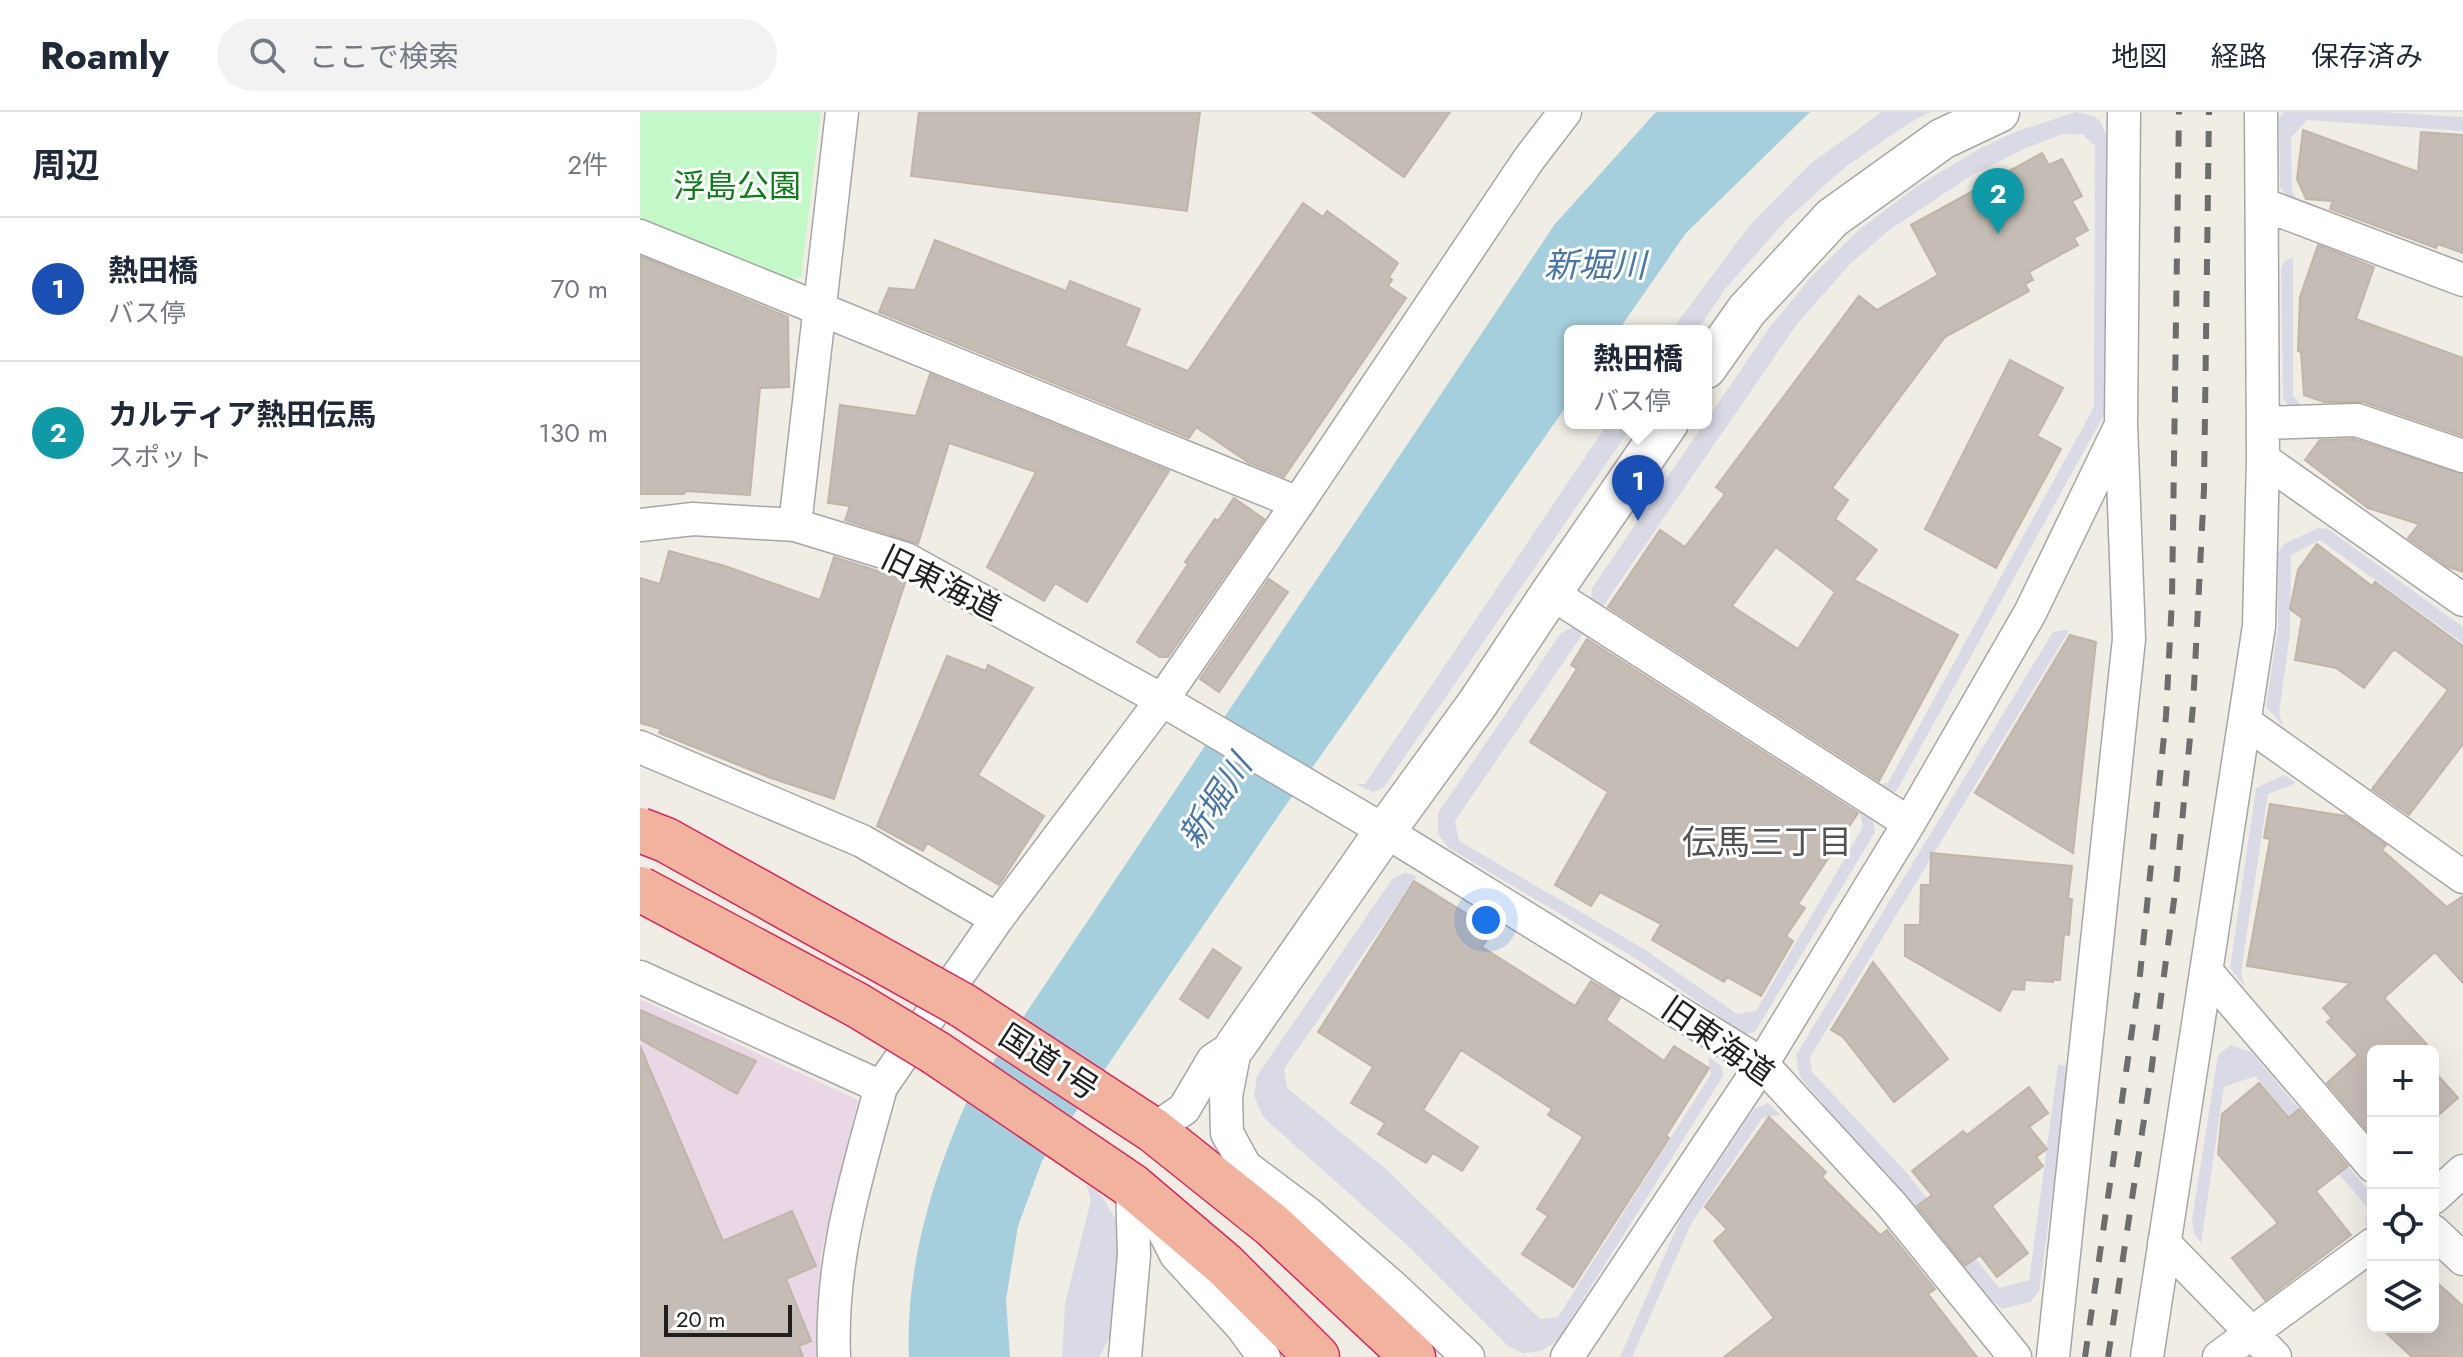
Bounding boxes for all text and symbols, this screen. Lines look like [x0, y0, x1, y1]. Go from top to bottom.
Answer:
search box [217, 19, 777, 91]
text: Roamly [40, 28, 169, 83]
icon: search [245, 33, 289, 77]
text: ここで検索 [309, 35, 459, 78]
text: 地図 [2111, 36, 2167, 77]
text: 経路 [2211, 36, 2267, 77]
text: 保存済み [2311, 36, 2423, 77]
text: 周辺 [32, 141, 100, 190]
text: 2件 [567, 146, 608, 184]
park label: 浮島公園 [673, 163, 801, 209]
pin: 2 [1972, 168, 2024, 234]
water label: 新堀川 [1544, 241, 1649, 290]
text: 熱田橋 [108, 249, 198, 292]
text: 1 [51, 270, 65, 308]
text: 70 m [551, 270, 608, 308]
text: バス停 [108, 294, 186, 332]
popup [1564, 325, 1712, 429]
text: 熱田橋 [1593, 337, 1683, 380]
text: バス停 [1593, 382, 1671, 420]
text: カルティア熱田伝馬 [108, 393, 376, 436]
text: 2 [49, 414, 67, 452]
text: 130 m [538, 414, 608, 452]
text: スポット [108, 438, 212, 476]
pin: 1 [1612, 455, 1664, 521]
street label: 旧東海道 [873, 534, 1009, 632]
water label: 新堀川 [1167, 743, 1265, 857]
district label: 伝馬三丁目 [1682, 818, 1852, 867]
your location [1466, 900, 1506, 940]
street label: 旧東海道 [1652, 985, 1784, 1097]
street label: 国道1号 [990, 1013, 1108, 1111]
map controls [2367, 1045, 2439, 1333]
button: + [2367, 1045, 2439, 1117]
button: − [2367, 1117, 2439, 1189]
button: locate [2367, 1189, 2439, 1261]
button: layers [2367, 1261, 2439, 1333]
scale bar [664, 1301, 792, 1337]
text: 20 m [676, 1303, 725, 1335]

